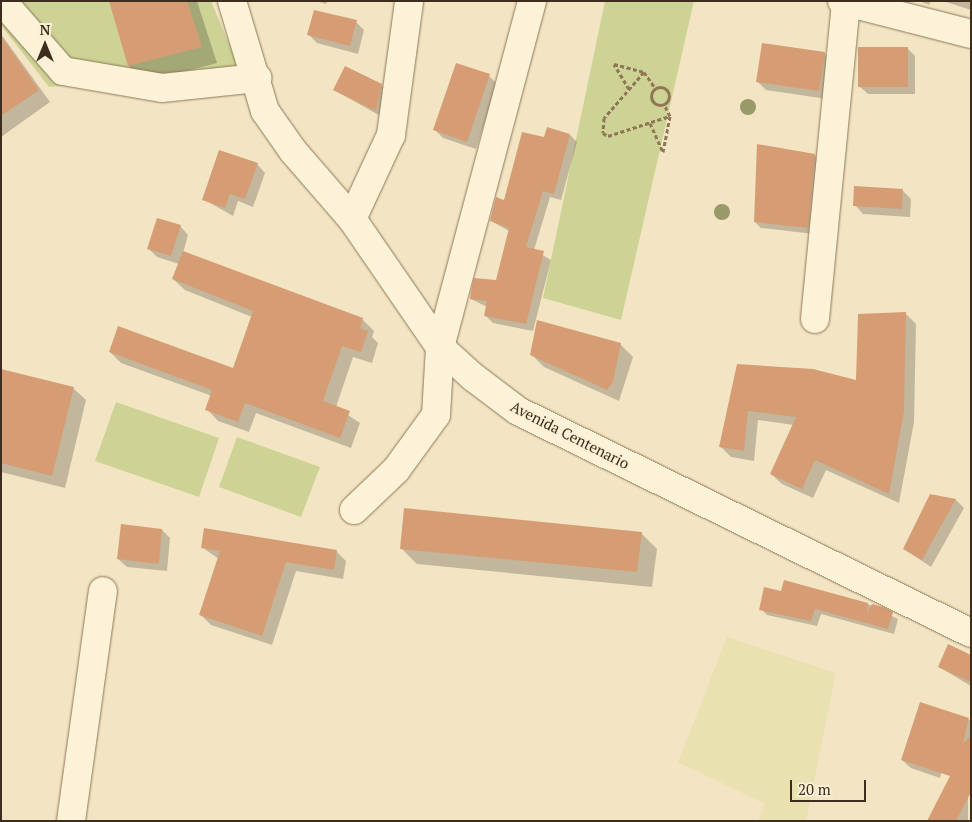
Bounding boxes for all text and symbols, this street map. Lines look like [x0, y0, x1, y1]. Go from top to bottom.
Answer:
north arrow [20, 20, 70, 70]
text: N [40, 20, 50, 39]
street label: Avenida Centenario [508, 397, 632, 473]
scale bar [792, 770, 868, 802]
text: 20 m [798, 779, 831, 799]

